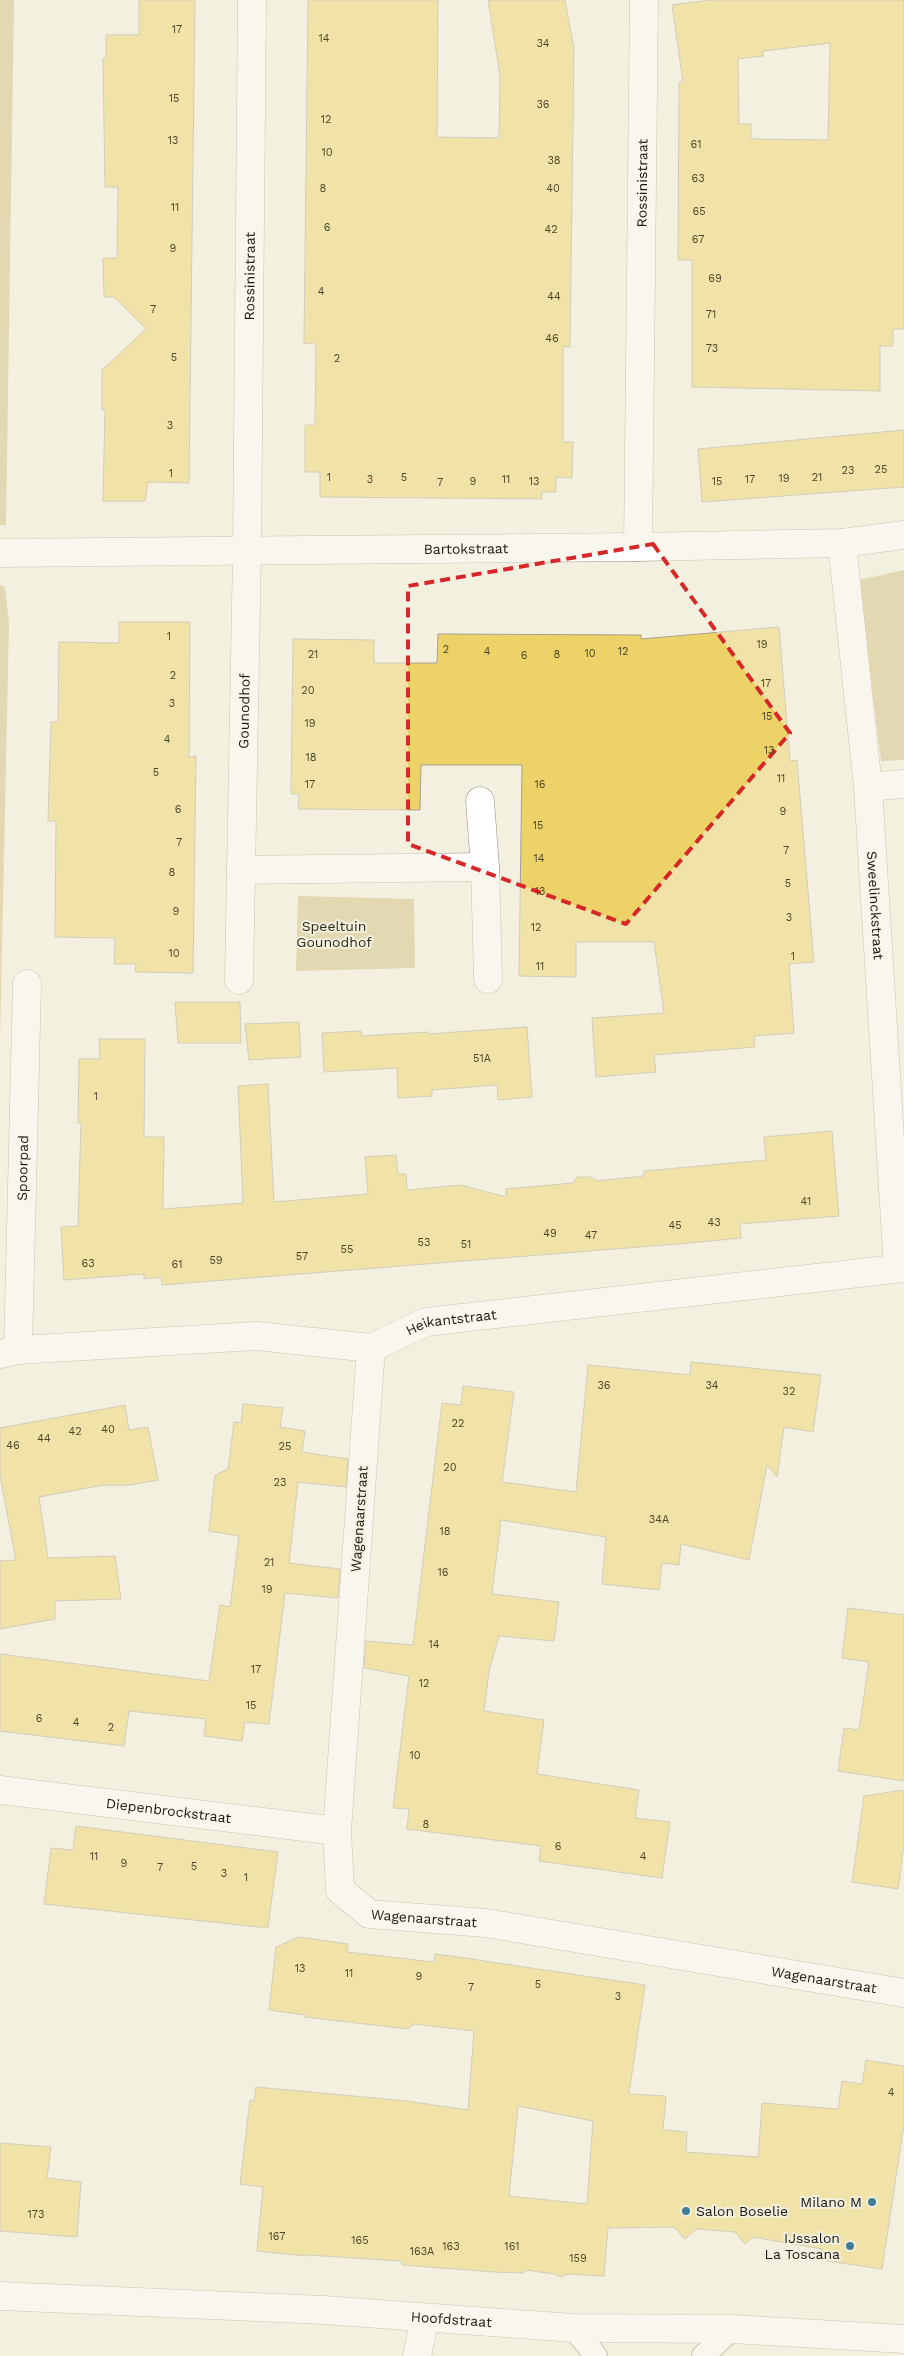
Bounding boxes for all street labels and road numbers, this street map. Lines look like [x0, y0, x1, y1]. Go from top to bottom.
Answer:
street label: Rossinistraat [634, 138, 650, 227]
street label: Rossinistraat [241, 232, 258, 320]
street label: Bartokstraat [424, 540, 509, 557]
street label: Gounodhof [235, 673, 253, 749]
street label: Sweelinckstraat [864, 850, 887, 961]
street label: Spoorpad [14, 1135, 31, 1201]
street label: Heikantstraat [403, 1306, 497, 1338]
street label: Wagenaarstraat [347, 1465, 371, 1573]
street label: Diepenbrockstraat [105, 1795, 232, 1826]
street label: Wagenaarstraat [370, 1906, 478, 1930]
street label: Wagenaarstraat [770, 1963, 878, 1996]
street label: Hoofdstraat [410, 2308, 493, 2330]

